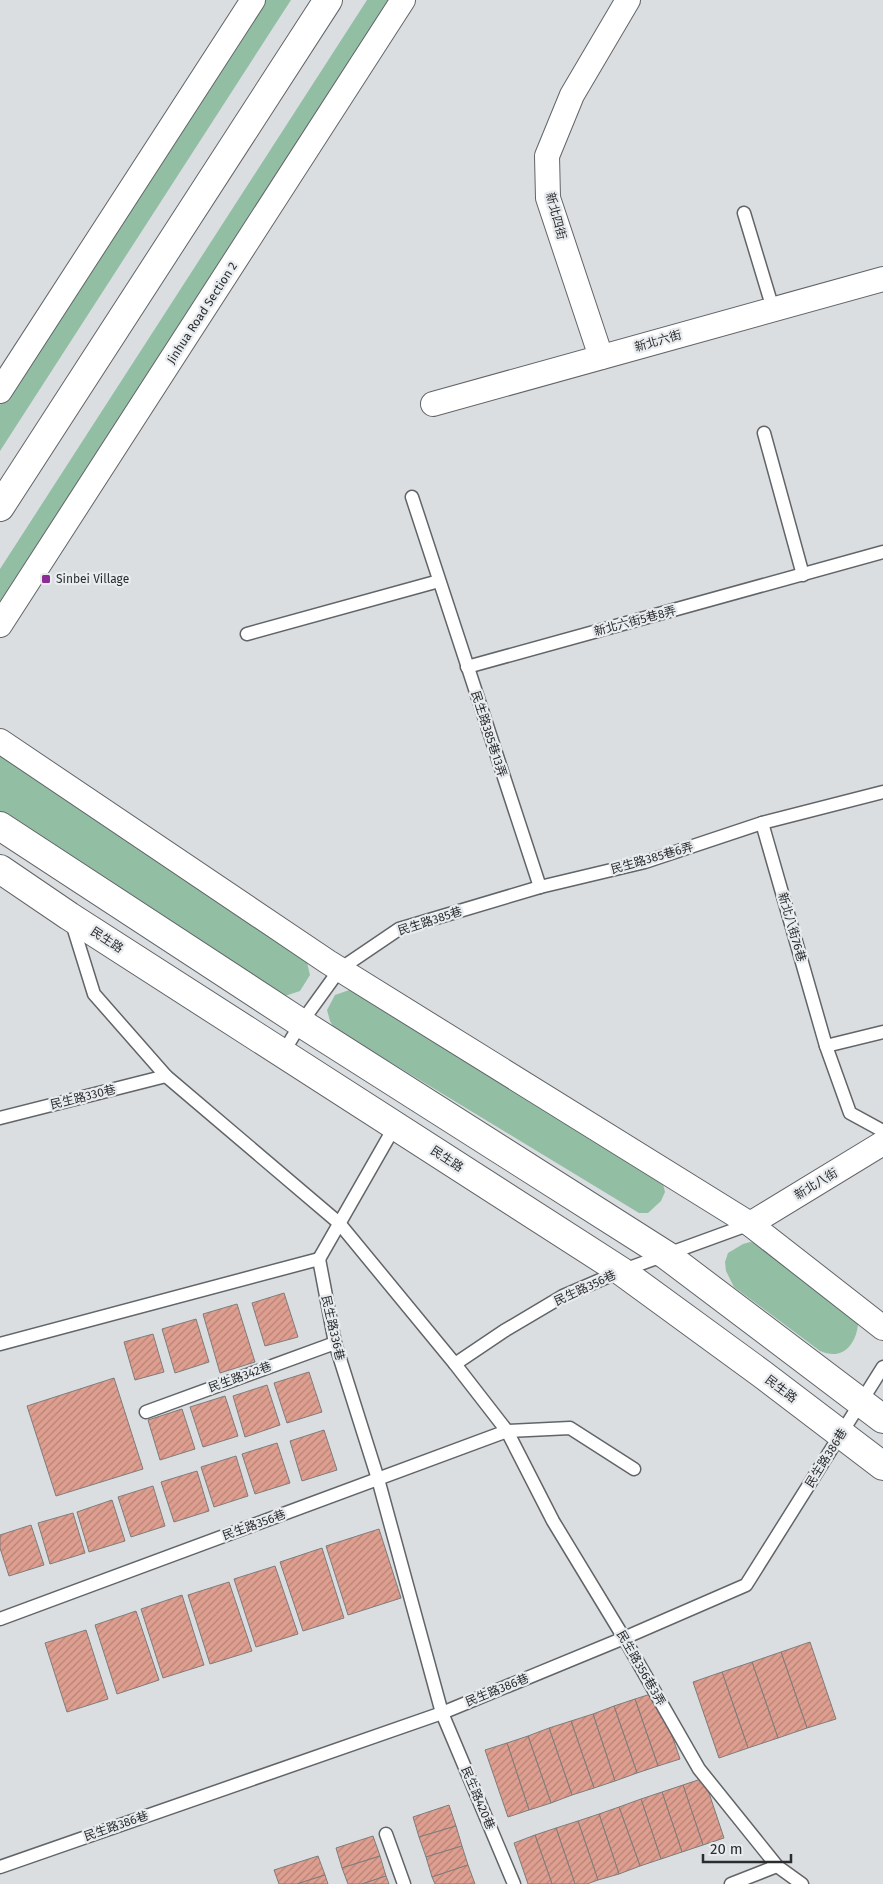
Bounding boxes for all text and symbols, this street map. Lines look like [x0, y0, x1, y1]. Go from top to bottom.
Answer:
street label: 新北四街 [543, 191, 569, 241]
street label: Jinhua Road Section 2 [164, 260, 240, 366]
street label: 新北六街 [633, 328, 683, 354]
place label: Sinbei Village [56, 572, 129, 586]
marker: Sinbei Village [40, 573, 52, 585]
street label: 新北六街5巷8弄 [592, 603, 678, 639]
street label: 民生路385巷13弄 [468, 689, 510, 779]
street label: 民生路385巷6弄 [609, 840, 695, 876]
street label: 新北八街76巷 [775, 891, 809, 963]
street label: 民生路385巷 [396, 904, 464, 938]
street label: 民生路 [88, 924, 126, 956]
street label: 民生路330巷 [49, 1082, 117, 1112]
street label: 民生路 [428, 1143, 466, 1175]
street label: 新北八街 [792, 1166, 840, 1202]
street label: 民生路356巷 [552, 1268, 618, 1308]
street label: 民生路336巷 [319, 1294, 347, 1362]
street label: 民生路342巷 [207, 1359, 273, 1395]
street label: 民生路 [762, 1373, 800, 1405]
street label: 民生路386巷 [802, 1426, 850, 1490]
street label: 民生路356巷 [220, 1507, 288, 1543]
street label: 民生路356巷3弄 [614, 1628, 668, 1708]
street label: 民生路386巷 [463, 1671, 531, 1709]
street label: 民生路420巷 [459, 1765, 497, 1831]
street label: 民生路386巷 [82, 1808, 150, 1844]
scale bar [703, 1832, 790, 1864]
text: 20 m [710, 1840, 743, 1858]

